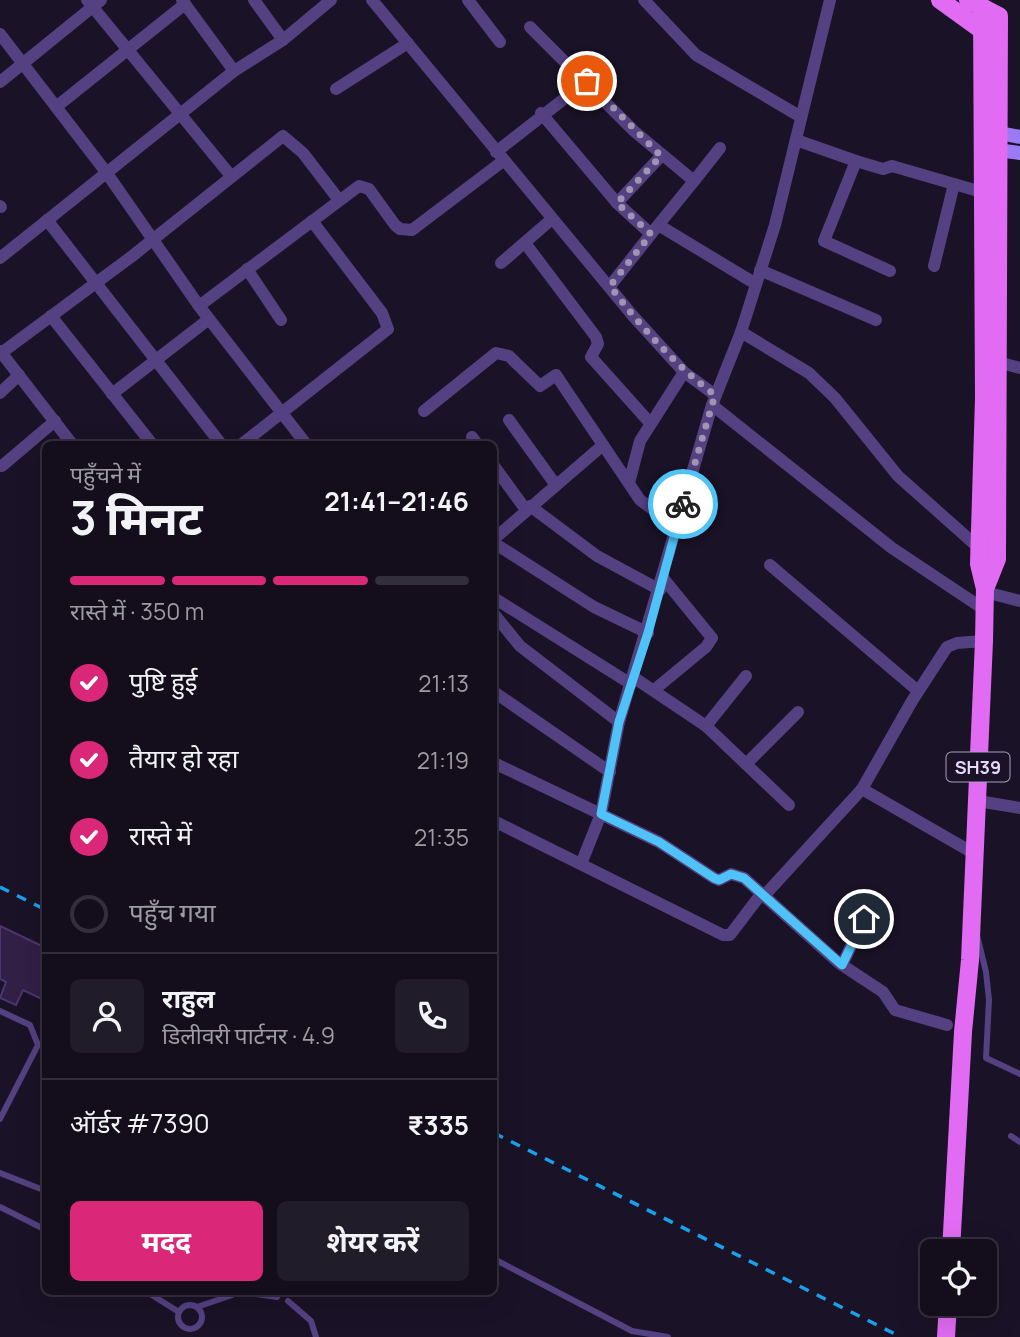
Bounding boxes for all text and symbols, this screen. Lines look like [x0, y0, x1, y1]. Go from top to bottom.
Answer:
pin [557, 51, 617, 111]
icon: bag [568, 62, 606, 100]
text: पहुँचने में [70, 458, 141, 490]
courier [648, 469, 718, 539]
text: 21:41–21:46 [324, 483, 469, 519]
icon: bike [664, 485, 702, 523]
text: 3 मिनट [70, 486, 203, 549]
text: रास्ते में · 350 m [70, 595, 204, 627]
text: पुष्टि हुई [129, 663, 197, 699]
icon: check [70, 664, 108, 702]
text: 21:13 [418, 667, 469, 699]
text: तैयार हो रहा [129, 740, 238, 776]
icon: check [70, 741, 108, 779]
text: 21:19 [417, 744, 469, 776]
road number: SH39 [946, 752, 1010, 782]
text: रास्ते में [129, 817, 192, 853]
icon: check [70, 818, 108, 856]
text: 21:35 [414, 821, 469, 853]
pin [834, 889, 894, 949]
text: पहुँच गया [129, 894, 216, 930]
icon: home [845, 900, 883, 938]
button: person [70, 979, 144, 1053]
button: phone [395, 979, 469, 1053]
text: राहुल [162, 980, 215, 1016]
text: डिलीवरी पार्टनर · 4.9 [162, 1019, 335, 1051]
text: ऑर्डर #7390 [70, 1105, 210, 1141]
text: ₹335 [407, 1107, 469, 1143]
button: मदद [70, 1201, 263, 1281]
button: शेयर करें [277, 1201, 469, 1281]
map controls [920, 1239, 997, 1316]
button: locate [920, 1239, 997, 1316]

